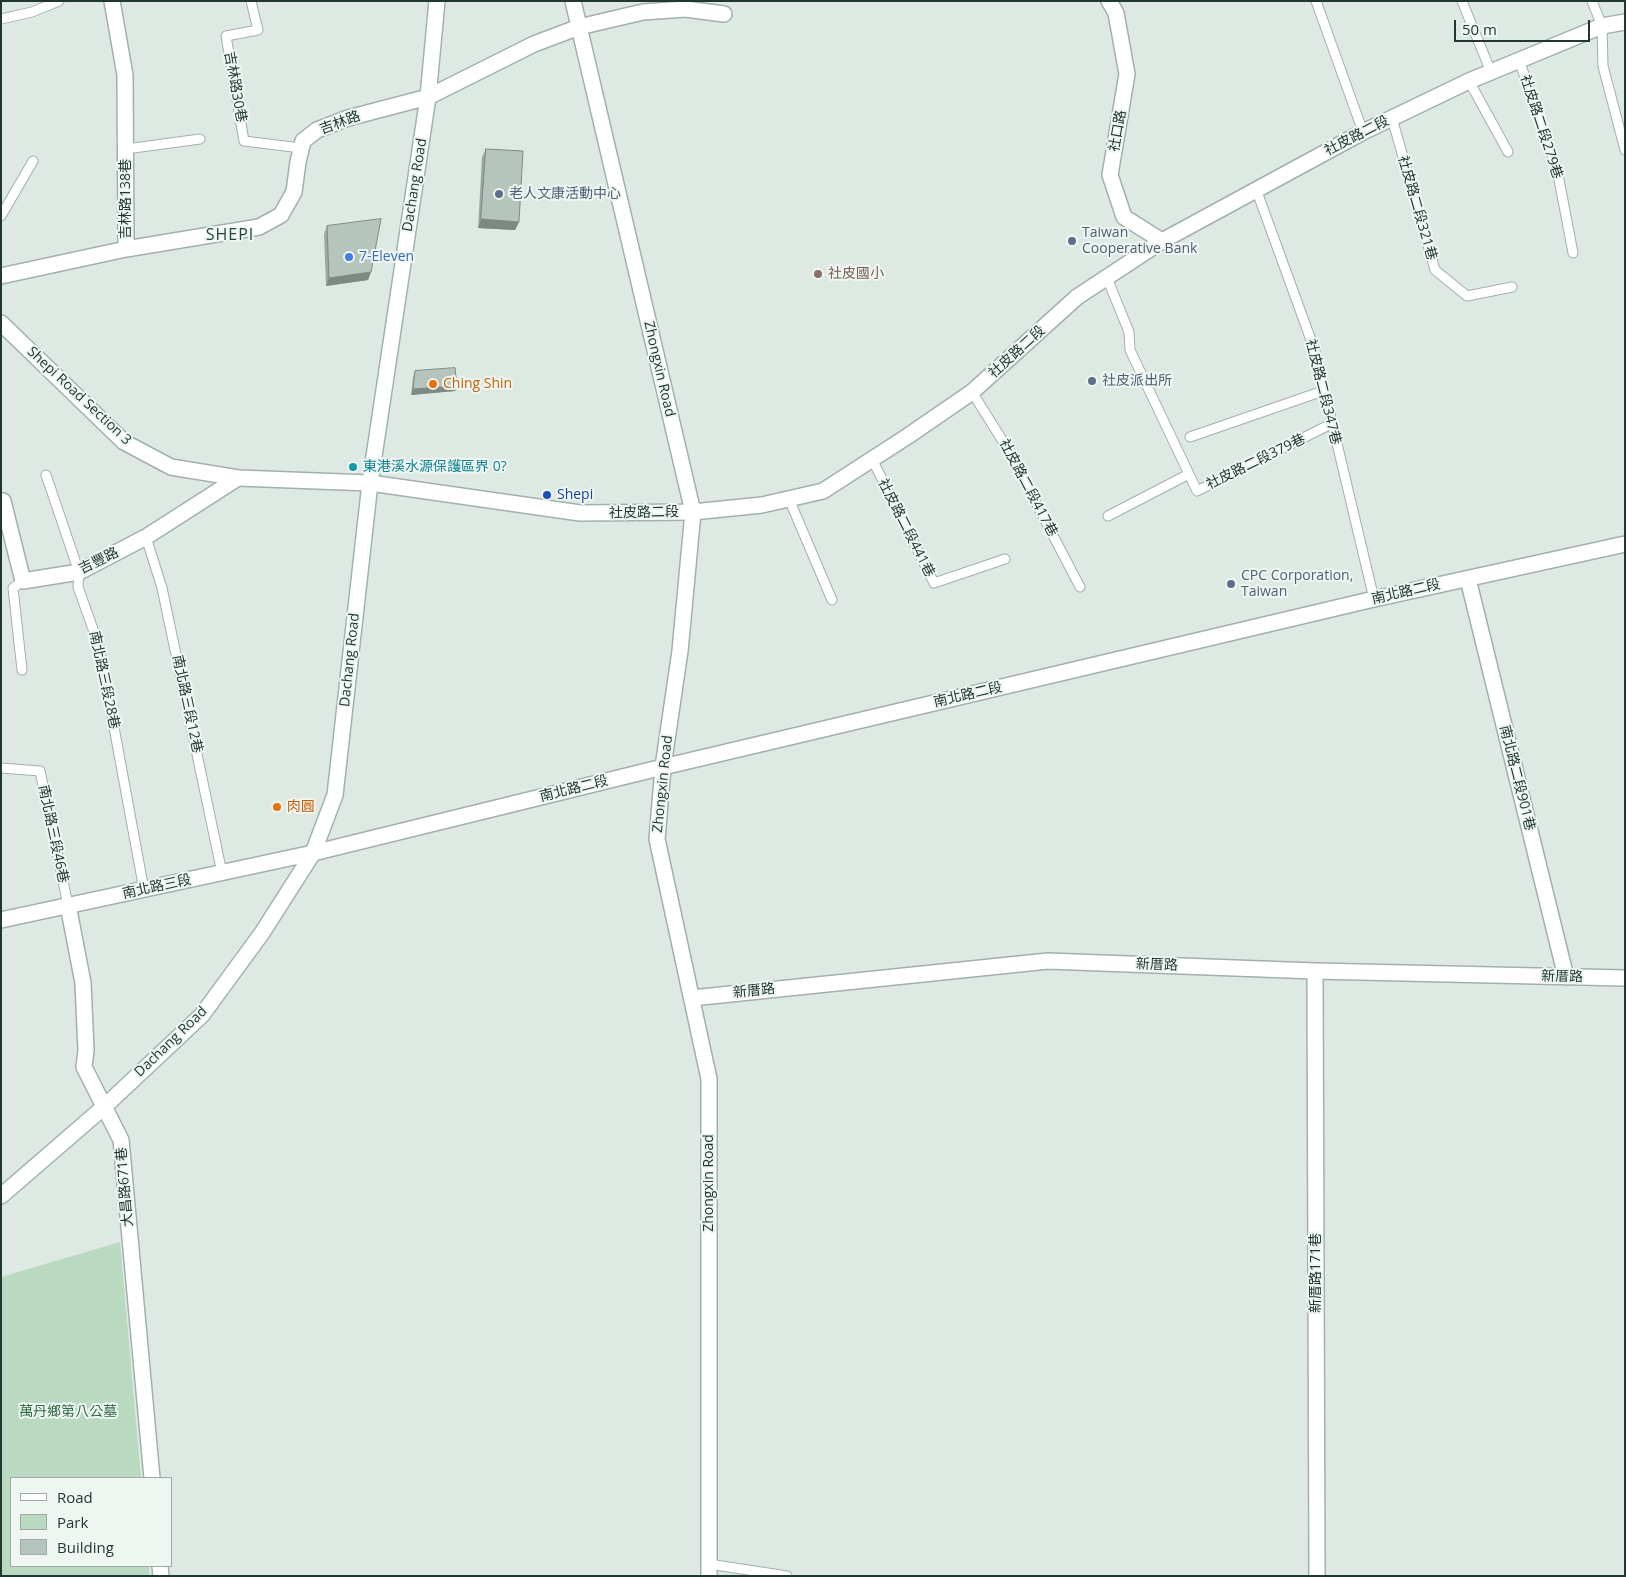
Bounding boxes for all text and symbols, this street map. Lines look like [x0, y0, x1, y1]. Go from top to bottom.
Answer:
scale bar [1456, 10, 1592, 42]
text: 50 m [1462, 19, 1497, 39]
street label: 吉林路30巷 [220, 50, 250, 124]
street label: 社皮路二段279巷 [1516, 73, 1566, 181]
street label: 吉林路 [317, 108, 363, 138]
street label: 社口路 [1106, 109, 1130, 153]
street label: 社皮路二段 [1322, 113, 1392, 159]
street label: Dachang Road [399, 137, 431, 233]
street label: 社皮路二段321巷 [1394, 154, 1440, 262]
street label: 吉林路138巷 [118, 159, 134, 239]
place label: 老人文康活動中心 [509, 186, 621, 202]
marker: 老人文康活動中心 [493, 188, 505, 200]
district label: SHEPI [205, 225, 255, 245]
place label: Taiwan Cooperative Bank [1082, 225, 1197, 258]
marker: Taiwan Cooperative Bank [1066, 235, 1078, 247]
place label: 7-Eleven [359, 249, 414, 265]
marker: 7-Eleven [343, 251, 355, 263]
place label: 社皮國小 [828, 266, 884, 282]
marker: 社皮國小 [812, 268, 824, 280]
street label: Zhongxin Road [640, 320, 678, 418]
street label: 社皮路二段 [985, 322, 1049, 382]
street label: 社皮路二段347巷 [1302, 338, 1344, 446]
street label: Shepi Road Section 3 [23, 343, 135, 449]
place label: 社皮派出所 [1102, 373, 1172, 389]
marker: 社皮派出所 [1086, 375, 1098, 387]
place label: Ching Shin [443, 376, 512, 392]
marker: Ching Shin [427, 378, 439, 390]
street label: 社皮路二段379巷 [1204, 431, 1308, 493]
street label: 社皮路二段417巷 [995, 436, 1061, 540]
place label: 東港溪水源保護區界 0? [363, 459, 507, 475]
marker: 東港溪水源保護區界 0? [347, 461, 359, 473]
street label: 社皮路二段441巷 [874, 476, 938, 580]
place label: Shepi [557, 487, 593, 503]
marker: Shepi [541, 489, 553, 501]
street label: 社皮路二段 [609, 504, 679, 522]
street label: 吉豐路 [76, 544, 122, 578]
place label: CPC Corporation, Taiwan [1241, 568, 1353, 600]
street label: 南北路二段 [1370, 576, 1442, 608]
marker: CPC Corporation, Taiwan [1225, 578, 1237, 590]
street label: Dachang Road [337, 612, 363, 708]
street label: 南北路三段28巷 [85, 629, 123, 731]
street label: 南北路三段12巷 [168, 653, 206, 755]
street label: 南北路二段 [932, 679, 1004, 711]
street label: 南北路二段901巷 [1496, 724, 1538, 832]
street label: Zhongxin Road [650, 735, 676, 833]
street label: 南北路二段 [538, 772, 610, 806]
street label: 南北路三段46巷 [34, 783, 72, 885]
place label: 肉圓 [287, 799, 315, 815]
marker: 肉圓 [271, 801, 283, 813]
street label: 南北路三段 [121, 872, 193, 902]
street label: 新厝路 [1136, 956, 1178, 974]
street label: 新厝路 [1541, 968, 1583, 986]
street label: 新厝路 [732, 980, 776, 1002]
street label: Dachang Road [131, 1003, 211, 1081]
street label: Zhongxin Road [701, 1134, 717, 1232]
street label: 大昌路671巷 [113, 1146, 137, 1228]
street label: 新厝路171巷 [1308, 1233, 1324, 1313]
park label: 萬丹鄉第八公墓 [19, 1404, 117, 1420]
legend [10, 1477, 172, 1567]
text: Road [57, 1487, 93, 1507]
text: Park [57, 1512, 88, 1532]
text: Building [57, 1537, 114, 1557]

